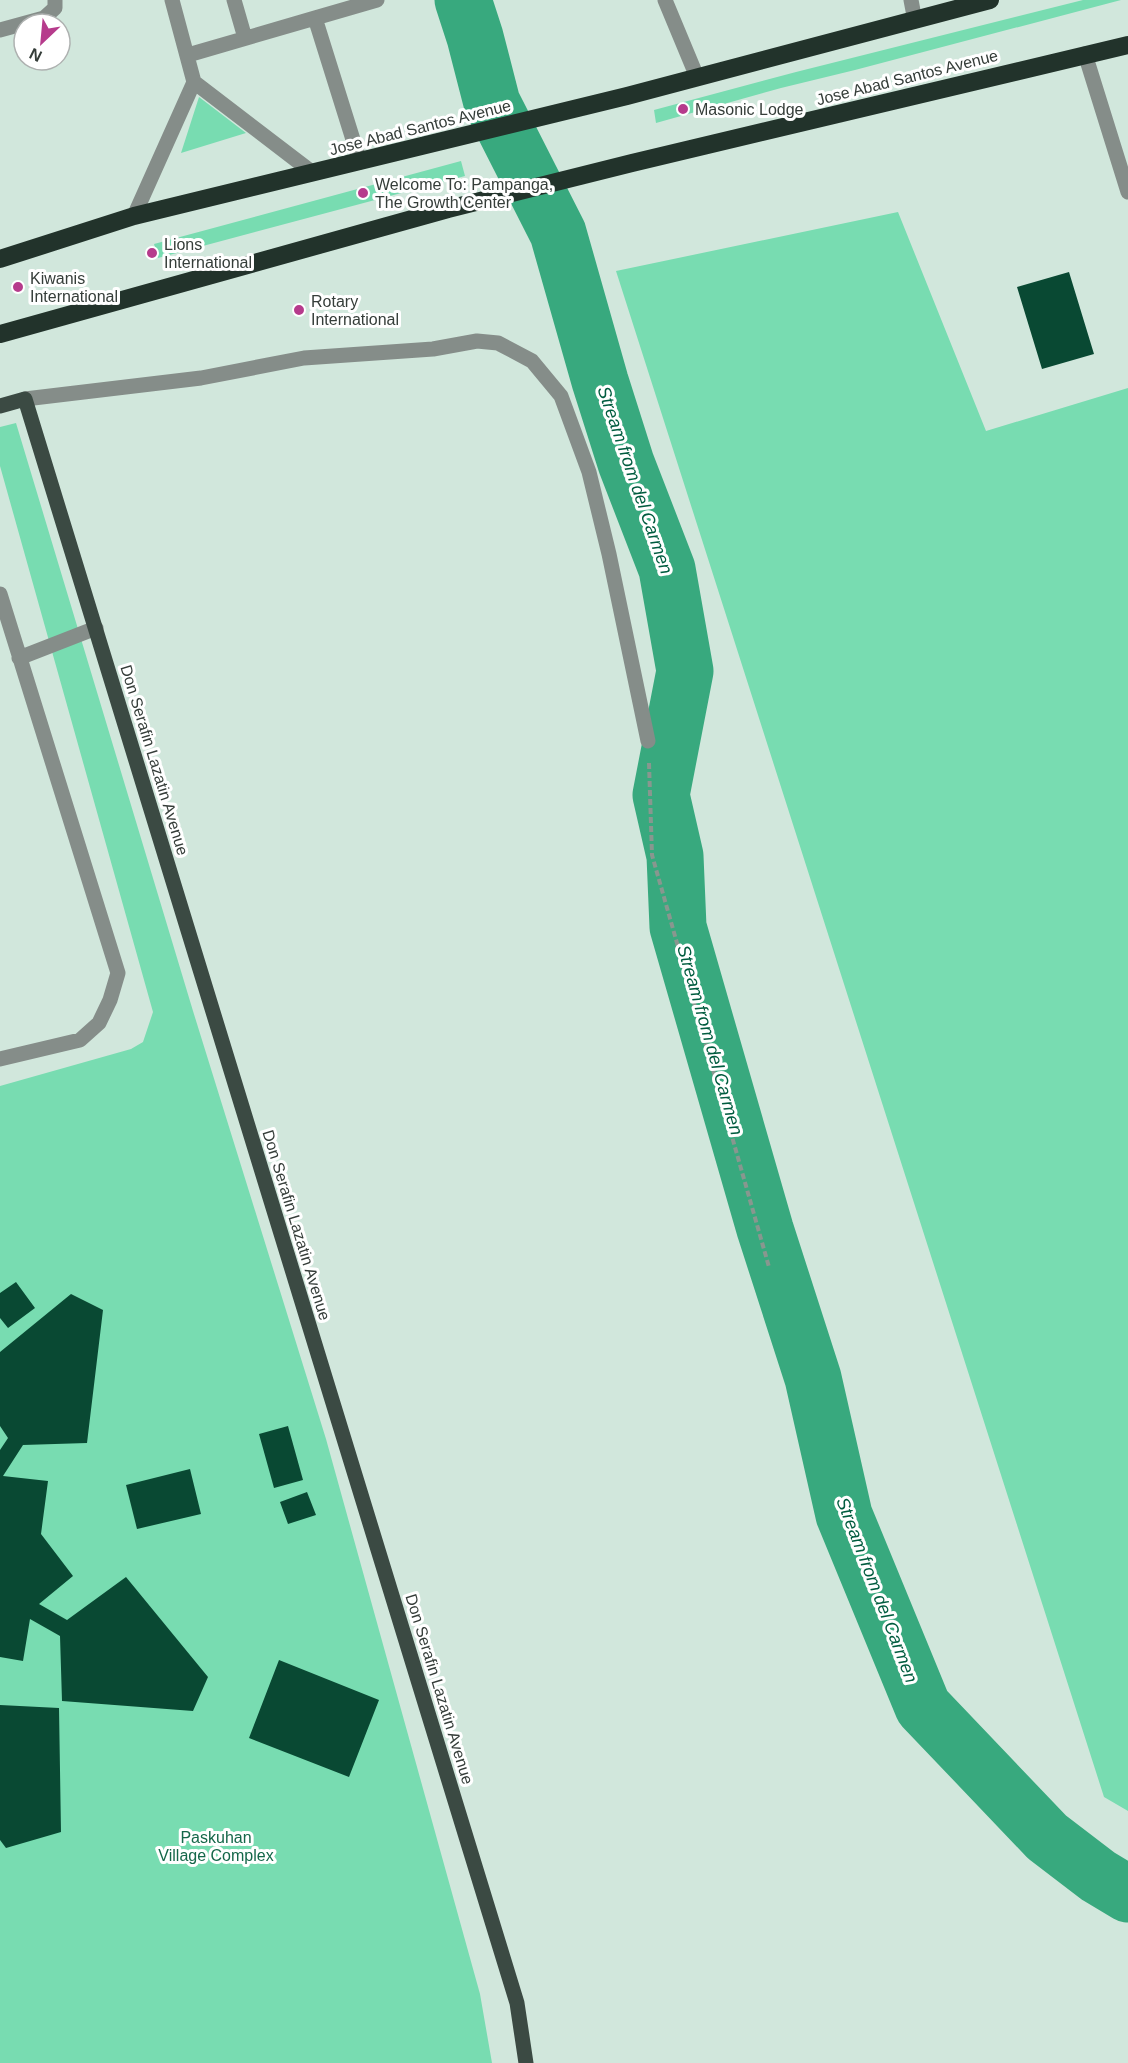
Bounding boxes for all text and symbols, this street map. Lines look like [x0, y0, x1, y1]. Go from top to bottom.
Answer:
north arrow [12, 12, 72, 72]
text: N [27, 45, 45, 65]
street label: Jose Abad Santos Avenue [815, 47, 1000, 108]
street label: Jose Abad Santos Avenue [328, 97, 513, 158]
place label: Masonic Lodge [695, 101, 804, 118]
marker: Masonic Lodge [676, 102, 690, 116]
place label: Welcome To: Pampanga, The Growth Center [375, 176, 553, 211]
marker: Welcome To: Pampanga, The Growth Center [356, 186, 370, 200]
place label: Lions International [164, 236, 252, 271]
marker: Lions International [145, 246, 159, 260]
place label: Kiwanis International [30, 270, 118, 305]
marker: Kiwanis International [11, 280, 25, 294]
place label: Rotary International [311, 293, 399, 328]
marker: Rotary International [292, 303, 306, 317]
water label: Stream from del Carmen [593, 384, 677, 576]
street label: Don Serafin Lazatin Avenue [117, 663, 192, 857]
water label: Stream from del Carmen [673, 943, 747, 1137]
street label: Don Serafin Lazatin Avenue [259, 1128, 334, 1322]
water label: Stream from del Carmen [832, 1494, 922, 1686]
street label: Don Serafin Lazatin Avenue [402, 1592, 477, 1786]
park label: Paskuhan Village Complex [158, 1829, 274, 1864]

